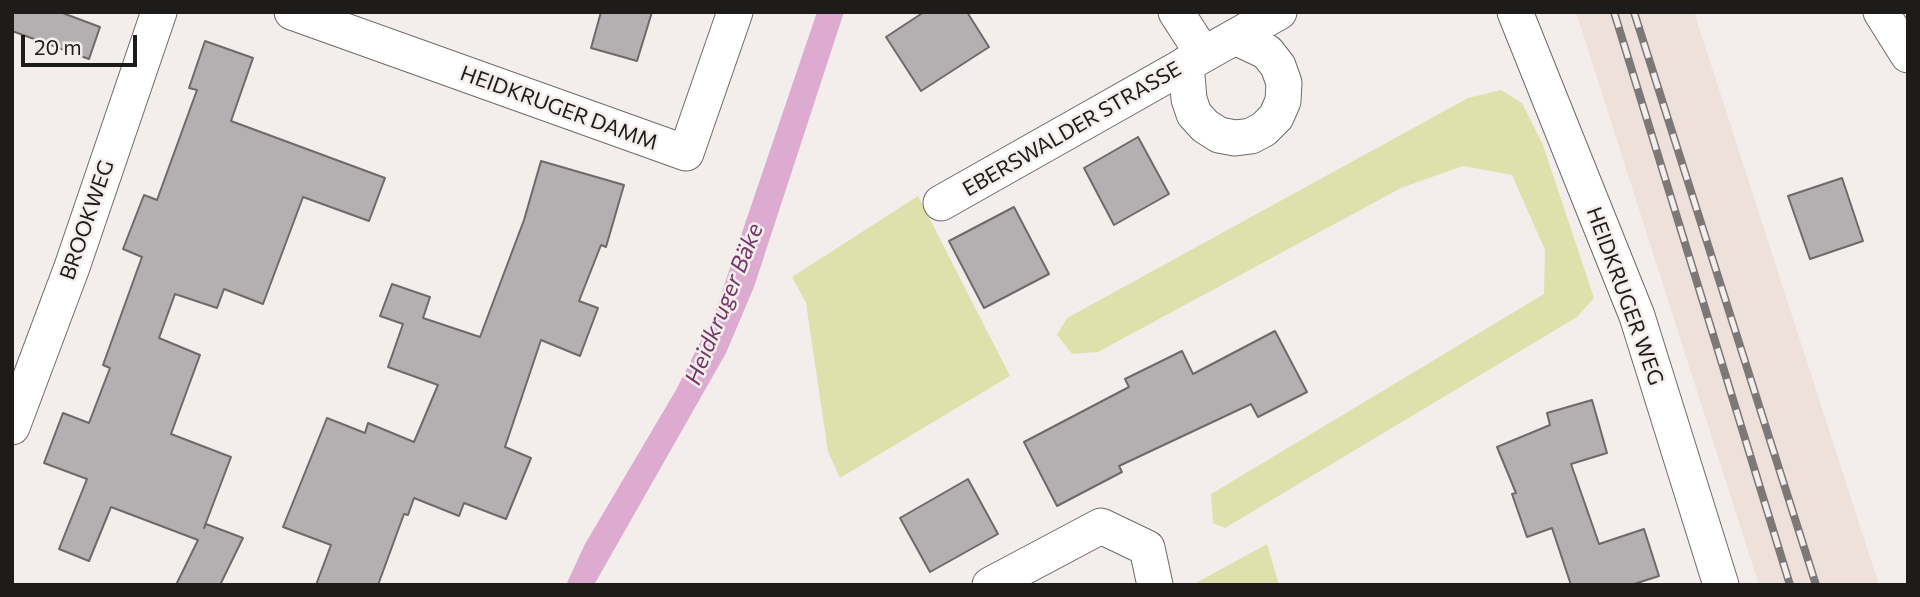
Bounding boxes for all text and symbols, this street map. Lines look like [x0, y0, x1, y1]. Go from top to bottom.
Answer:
scale bar [24, 21, 140, 65]
text: 20 m [34, 34, 82, 59]
street label: EBERSWALDER STRASSE [958, 56, 1186, 202]
street label: HEIDKRUGER DAMM [457, 61, 661, 155]
street label: BROOKWEG [55, 157, 119, 283]
street label: HEIDKRUGER WEG [1581, 203, 1669, 389]
water label: Heidkruger Bäke [679, 219, 769, 389]

